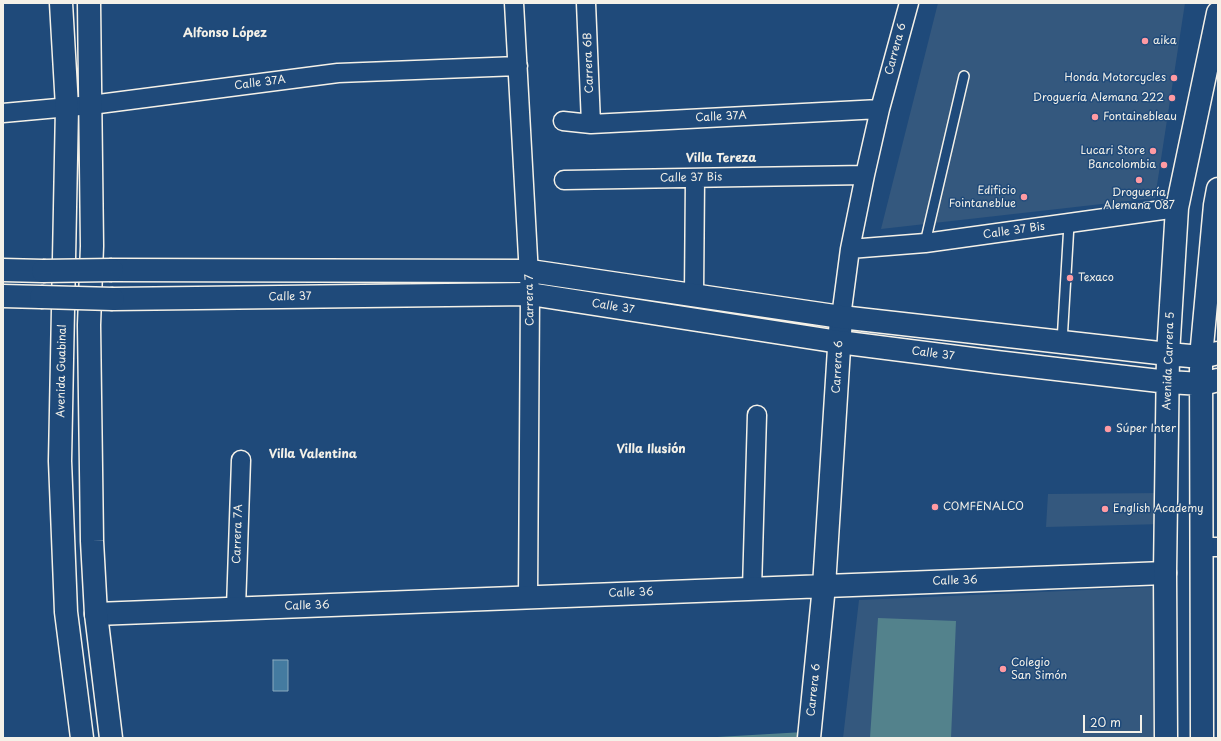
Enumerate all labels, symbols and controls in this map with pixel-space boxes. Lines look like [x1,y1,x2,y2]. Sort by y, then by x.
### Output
street label: Carrera 6 [883,22,909,76]
district label: Alfonso López [183,27,267,41]
street label: Carrera 6B [581,32,597,94]
place label: aika [1153,34,1177,48]
marker: aika [1140,36,1150,46]
place label: Honda Motorcycles [1065,71,1166,85]
street label: Calle 37A [234,73,286,93]
marker: Honda Motorcycles [1169,73,1179,83]
place label: Droguería Alemana 222 [1033,91,1164,105]
marker: Droguería Alemana 222 [1167,93,1177,103]
street label: Calle 37A [695,109,747,125]
place label: Fontainebleau [1103,110,1177,124]
marker: Fontainebleau [1090,112,1100,122]
place label: Lucari Store [1081,144,1145,158]
marker: Lucari Store [1148,146,1158,156]
district label: Villa Tereza [686,152,756,166]
place label: Bancolombia [1088,158,1156,172]
marker: Bancolombia [1159,160,1169,170]
street label: Calle 37 Bis [660,171,722,185]
marker: Droguería Alemana 087 [1134,175,1144,185]
place label: Edificio Fointaneblue [949,184,1016,210]
place label: Droguería Alemana 087 [1103,186,1175,212]
marker: Edificio Fointaneblue [1019,192,1029,202]
street label: Calle 37 Bis [982,220,1046,242]
place label: Texaco [1078,271,1114,285]
marker: Texaco [1065,273,1075,283]
street label: Carrera 7 [523,274,537,326]
street label: Calle 37 [268,290,312,304]
street label: Calle 37 [591,297,635,317]
street label: Avenida Carrera 5 [1161,312,1177,410]
street label: Avenida Guabinal [55,324,69,418]
street label: Carrera 6 [830,340,846,394]
street label: Calle 37 [911,345,955,363]
place label: Súper Inter [1116,422,1176,436]
marker: Súper Inter [1103,424,1113,434]
district label: Villa Ilusión [616,443,686,457]
district label: Villa Valentina [269,448,357,462]
place label: COMFENALCO [943,500,1024,514]
marker: COMFENALCO [930,502,940,512]
place label: English Academy [1113,502,1203,516]
street label: Carrera 7A [230,504,246,564]
marker: English Academy [1100,504,1110,514]
street label: Calle 36 [932,574,978,588]
street label: Calle 36 [608,586,654,600]
street label: Calle 36 [284,599,330,613]
place label: Colegio San Simón [1011,656,1067,682]
street label: Carrera 6 [805,663,823,717]
marker: Colegio San Simón [998,664,1008,674]
scale bar [1085,707,1144,733]
text: 20 m [1090,713,1121,731]

